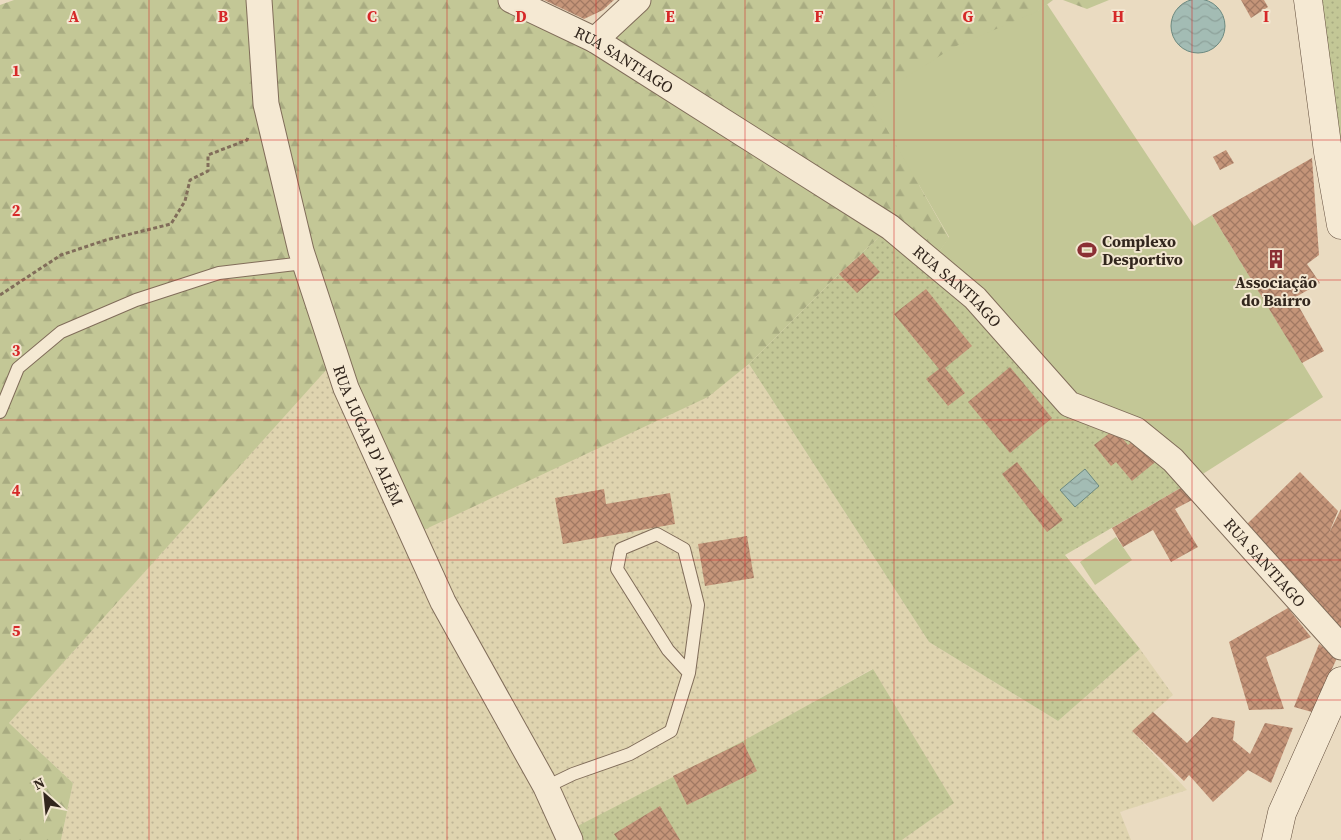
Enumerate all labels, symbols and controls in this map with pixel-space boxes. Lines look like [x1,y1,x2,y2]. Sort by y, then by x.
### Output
text: A [69,5,80,27]
text: B [218,5,229,27]
text: C [367,5,377,27]
text: D [515,5,527,27]
text: E [665,5,675,27]
text: F [814,5,824,27]
text: G [963,5,974,27]
text: H [1112,5,1124,27]
text: I [1263,5,1269,27]
street label: RUA SANTIAGO [571,21,678,98]
text: 1 [12,59,20,81]
text: 2 [12,199,21,221]
place label: Complexo Desportivo [1102,230,1183,270]
sports icon: Complexo Desportivo [1076,239,1098,261]
street label: RUA SANTIAGO [909,240,1007,332]
building icon: Associação do Bairro [1265,248,1287,270]
place label: Associação do Bairro [1235,271,1317,311]
text: 3 [12,339,21,361]
street label: RUA LUGAR D' ALÉM [328,362,409,509]
text: 4 [12,479,21,501]
street label: RUA SANTIAGO [1219,513,1311,612]
text: 5 [12,619,21,641]
north arrow [20,770,70,820]
text: N [30,772,48,795]

